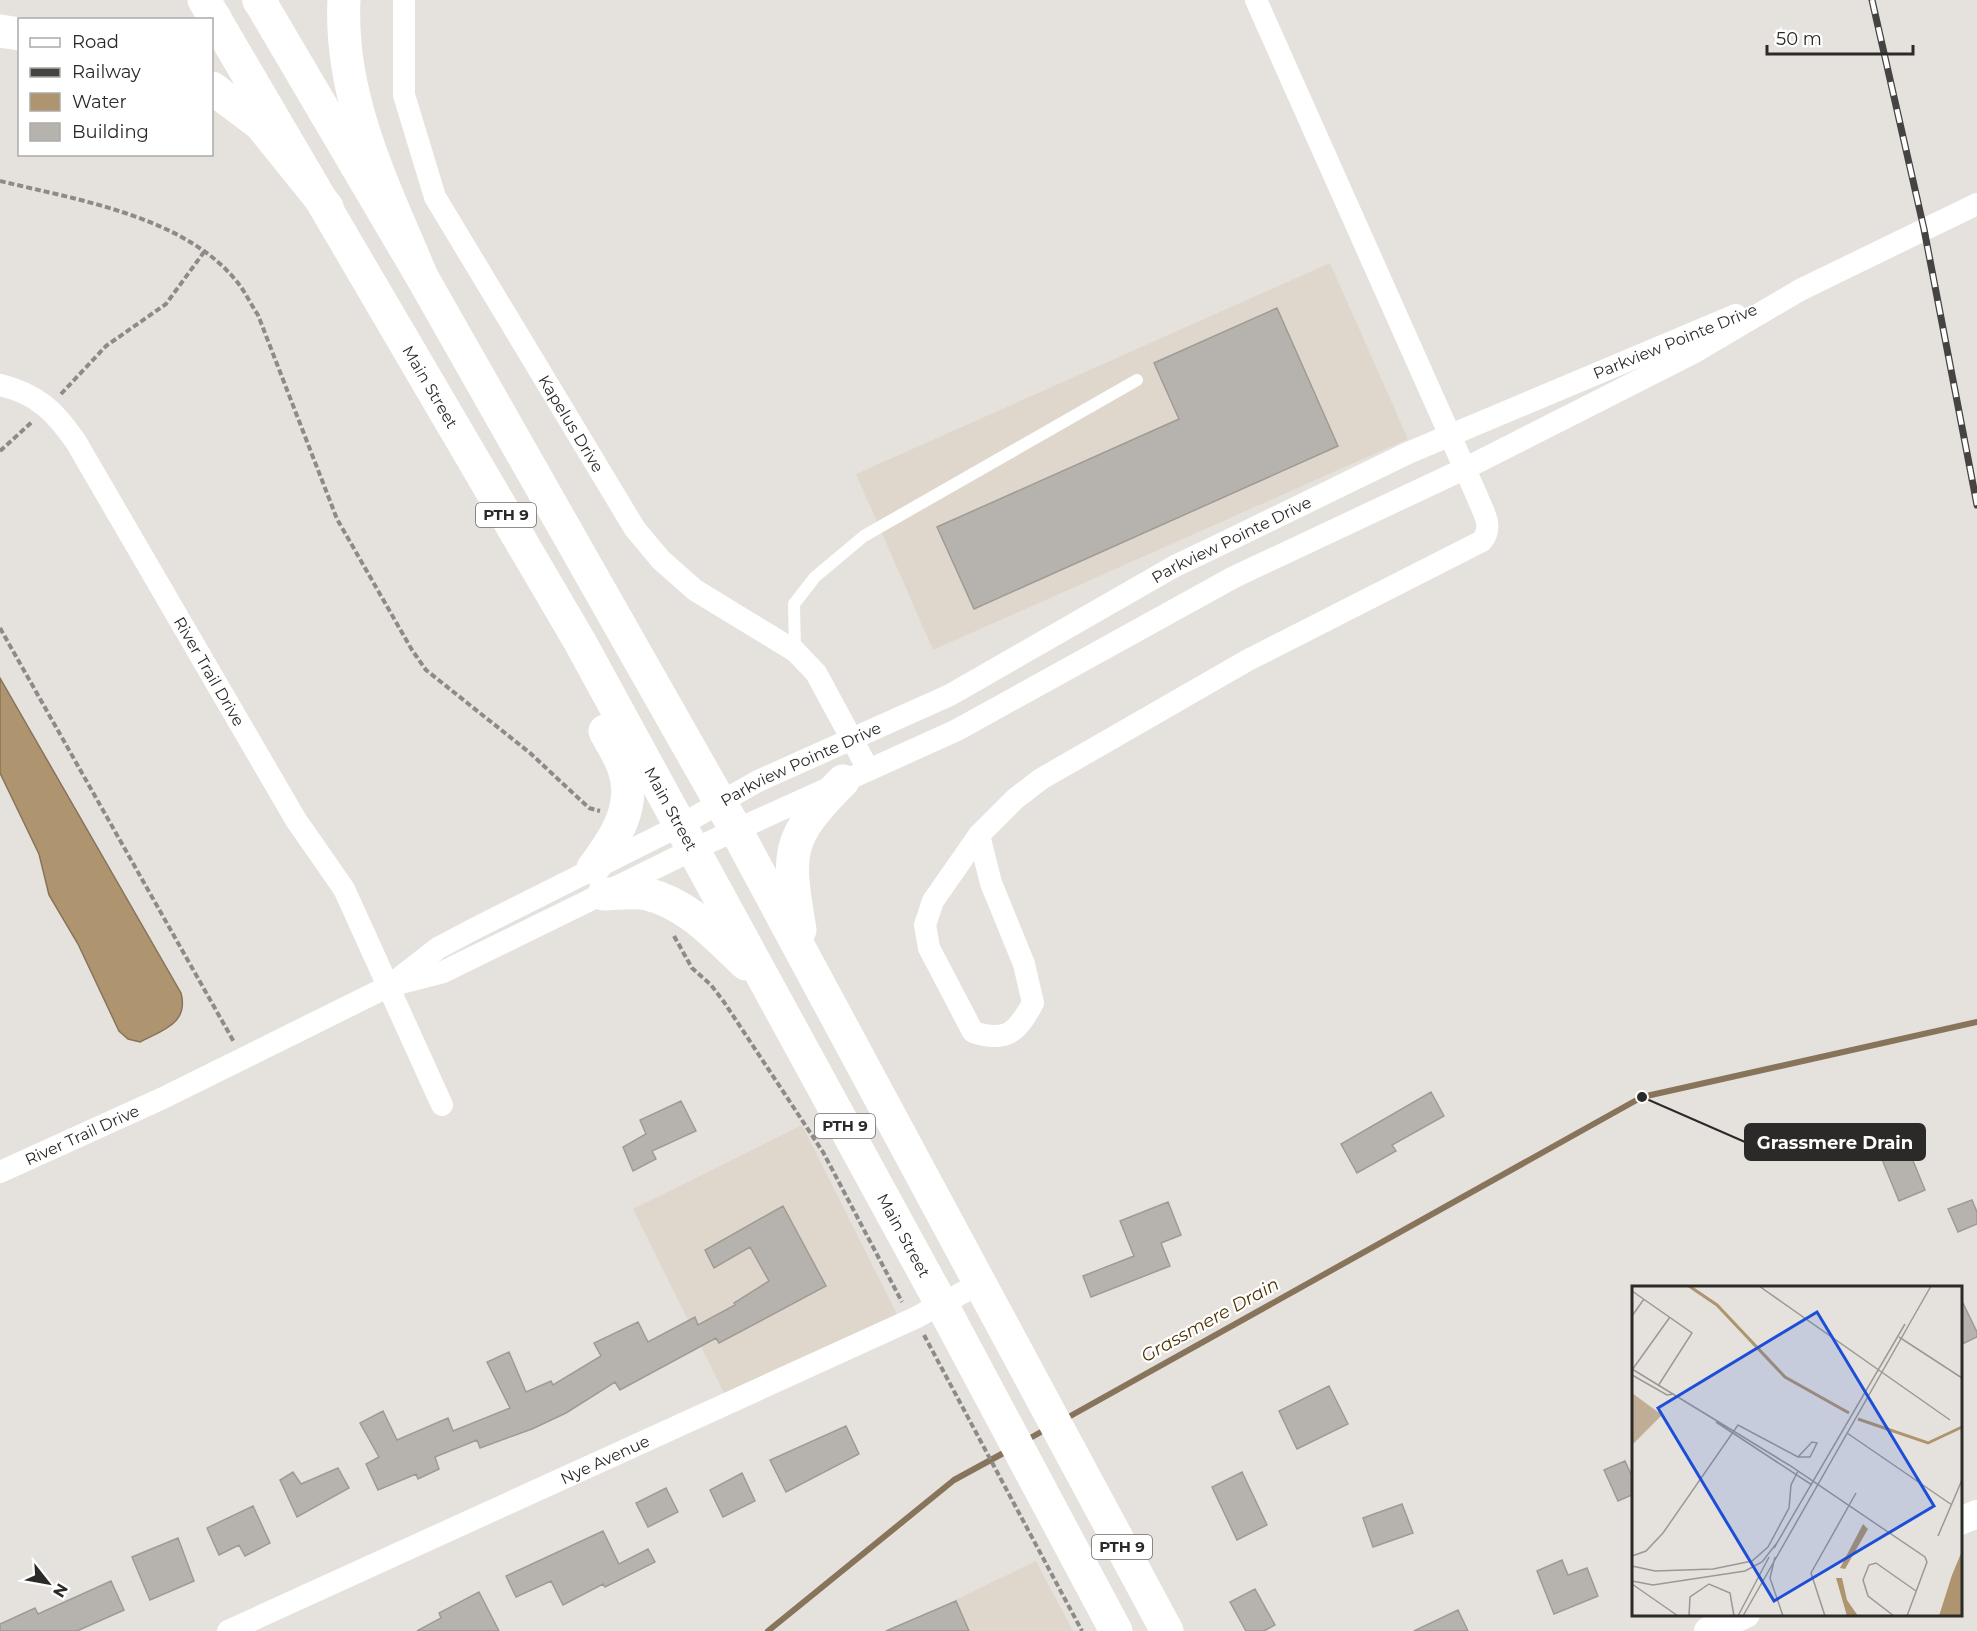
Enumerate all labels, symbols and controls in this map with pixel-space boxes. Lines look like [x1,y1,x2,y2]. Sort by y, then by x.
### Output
legend [18,18,213,156]
scale bar [1767,18,1912,56]
text: 50 m [1776,28,1822,50]
text: Road [72,31,119,53]
text: Railway [72,61,141,83]
text: Water [72,91,127,113]
text: Building [72,121,149,143]
street label: Parkview Pointe Drive [1590,300,1760,383]
street label: Main Street [398,342,462,432]
street label: Kapelus Drive [534,372,608,476]
street label: Parkview Pointe Drive [1148,493,1314,587]
road number: PTH 9 [476,503,536,527]
street label: River Trail Drive [170,613,248,730]
street label: Parkview Pointe Drive [717,718,884,810]
street label: Main Street [640,764,701,855]
street label: River Trail Drive [22,1101,142,1169]
road number: PTH 9 [815,1114,875,1138]
callout: Grassmere Drain [1745,1124,1925,1160]
text: Grassmere Drain [1757,1132,1913,1154]
street label: Main Street [873,1190,934,1281]
water label: Grassmere Drain [1137,1273,1283,1367]
inset map [1632,1286,1962,1616]
street label: Nye Avenue [557,1431,652,1488]
road number: PTH 9 [1092,1535,1152,1559]
north arrow [18,1553,78,1613]
text: N [49,1580,72,1601]

